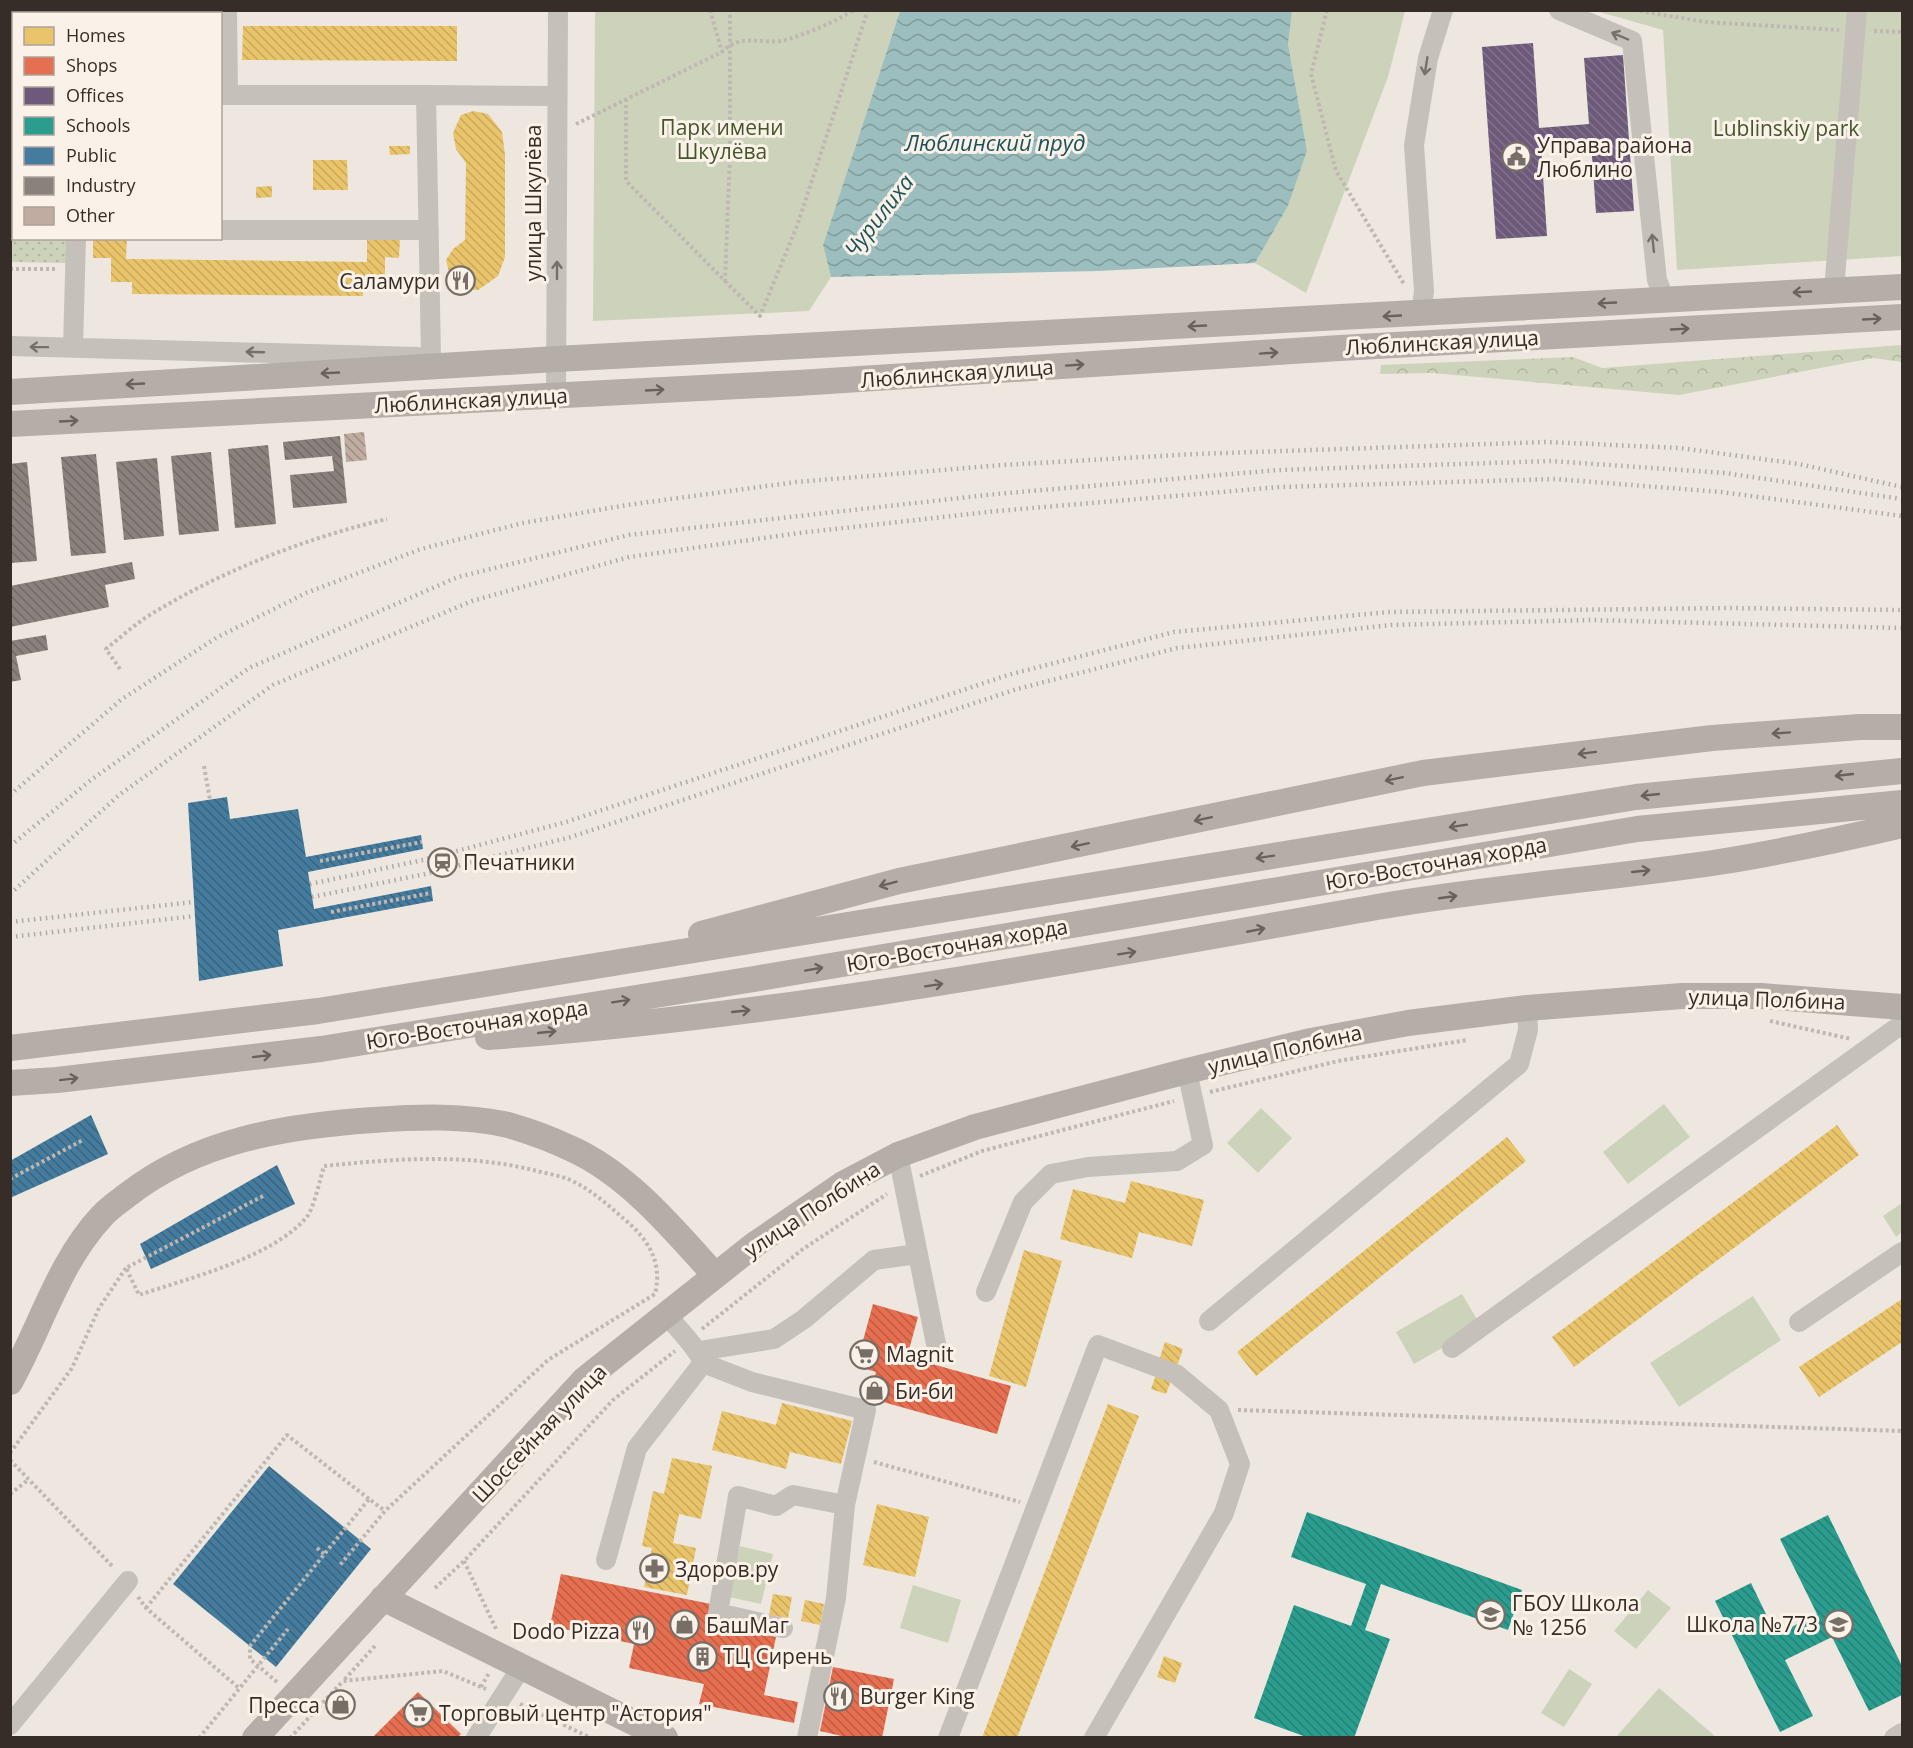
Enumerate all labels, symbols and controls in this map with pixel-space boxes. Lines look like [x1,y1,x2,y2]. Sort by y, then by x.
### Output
legend [12,12,222,240]
text: Homes [66,23,125,47]
one-way arrow [1611,30,1630,41]
text: Shops [66,53,117,77]
one-way arrow [1421,56,1432,76]
text: Offices [66,83,124,107]
text: Schools [66,113,130,137]
park label: Парк имени Шкулёва [660,113,784,165]
park label: Lublinskiy park [1713,114,1859,142]
street label: улица Шкулёва [519,125,547,281]
water label: Люблинский пруд [904,127,1085,157]
place label: Управа района Люблино [1537,131,1692,183]
public building icon: Управа района Люблино [1500,141,1532,173]
text: Public [66,143,117,167]
water label: Чурилиха [836,168,920,262]
text: Industry [66,173,136,197]
text: Other [66,203,116,227]
one-way arrow [1647,233,1658,253]
one-way arrow [551,261,563,281]
restaurant icon: Саламури [445,265,477,297]
place label: Саламури [339,267,440,295]
one-way arrow [1793,286,1813,297]
one-way arrow [1598,298,1618,309]
one-way arrow [1382,310,1402,321]
one-way arrow [1861,314,1881,325]
one-way arrow [1188,321,1208,332]
street label: Люблинская улица [1345,323,1539,361]
one-way arrow [1670,324,1690,335]
one-way arrow [29,341,49,352]
one-way arrow [245,346,265,358]
one-way arrow [1259,347,1279,358]
street label: Люблинская улица [859,352,1055,394]
one-way arrow [1064,360,1084,371]
one-way arrow [321,368,341,379]
one-way arrow [126,379,146,390]
street label: Люблинская улица [374,381,568,419]
one-way arrow [644,385,664,396]
one-way arrow [58,416,78,427]
one-way arrow [1772,728,1792,739]
one-way arrow [1578,748,1598,759]
one-way arrow [1835,770,1855,781]
one-way arrow [1385,774,1404,785]
one-way arrow [1641,790,1661,801]
one-way arrow [1194,814,1213,826]
one-way arrow [1448,821,1468,832]
street label: Юго-Восточная хорда [1323,830,1549,896]
one-way arrow [1070,840,1090,851]
station icon: Печатники [426,846,458,878]
place label: Печатники [463,848,575,876]
one-way arrow [1256,852,1276,863]
one-way arrow [1630,865,1650,876]
one-way arrow [879,879,898,891]
one-way arrow [1437,891,1457,902]
street label: Юго-Восточная хорда [844,912,1070,978]
one-way arrow [1245,924,1265,935]
one-way arrow [1116,947,1136,958]
one-way arrow [803,963,823,974]
one-way arrow [924,979,944,990]
street label: улица Полбина [1688,982,1846,1016]
street label: Юго-Восточная хорда [364,993,590,1055]
one-way arrow [611,995,631,1006]
one-way arrow [731,1005,750,1016]
street label: улица Полбина [1205,1018,1365,1080]
one-way arrow [537,1026,557,1037]
one-way arrow [252,1050,272,1061]
one-way arrow [58,1073,78,1084]
street label: улица Полбина [739,1155,885,1263]
supermarket icon: Magnit [849,1338,881,1370]
place label: Magnit [886,1340,954,1368]
street label: Шоссейная улица [466,1358,612,1508]
shop icon: Би-би [858,1375,890,1407]
place label: Би-би [895,1377,954,1405]
pharmacy icon: Здоров.ру [638,1553,670,1585]
place label: Здоров.ру [675,1555,779,1583]
place label: ГБОУ Школа № 1256 [1512,1589,1639,1641]
school or university icon: ГБОУ Школа № 1256 [1475,1599,1507,1631]
school or university icon: Школа №773 [1823,1608,1855,1640]
shop icon: БашМаг [669,1609,701,1641]
place label: Школа №773 [1686,1610,1818,1638]
place label: БашМаг [706,1611,789,1639]
restaurant icon: Dodo Pizza [625,1615,657,1647]
place label: Dodo Pizza [512,1617,620,1645]
building icon: ТЦ Сирень [686,1640,718,1672]
place label: ТЦ Сирень [723,1642,832,1670]
restaurant icon: Burger King [823,1680,855,1712]
place label: Burger King [860,1682,975,1710]
shop icon: Пресса [325,1689,357,1721]
place label: Пресса [248,1691,320,1719]
supermarket icon: Торговый центр "Астория" [402,1697,434,1729]
place label: Торговый центр "Астория" [439,1699,712,1727]

